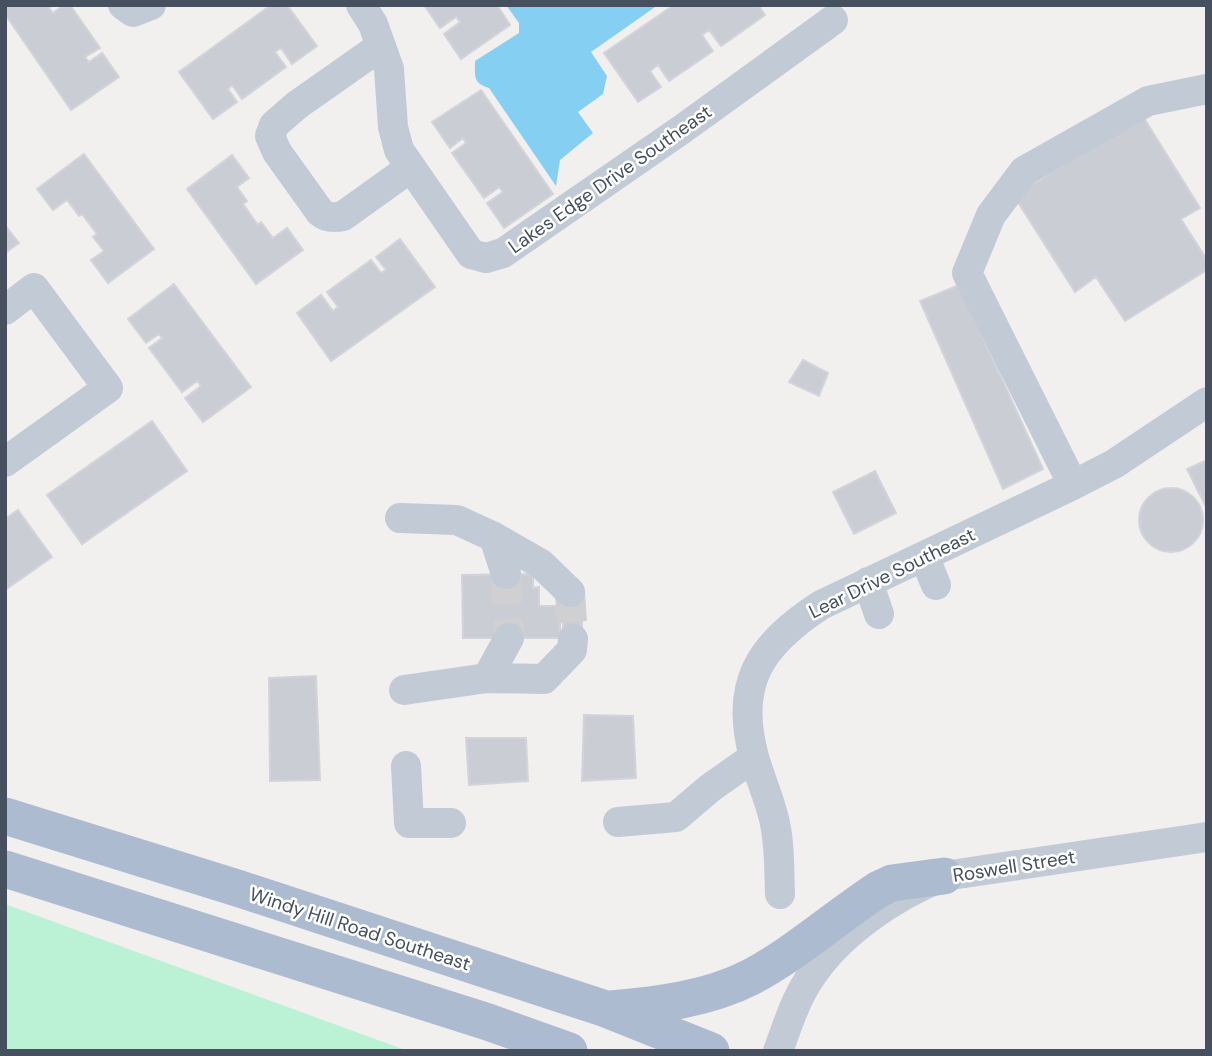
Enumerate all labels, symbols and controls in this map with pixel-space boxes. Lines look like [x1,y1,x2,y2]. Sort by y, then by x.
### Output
street label: Lakes Edge Drive Southeast [503,99,717,259]
street label: Lear Drive Southeast [805,522,979,624]
street label: Roswell Street [951,844,1077,888]
street label: Windy Hill Road Southeast [246,881,474,977]

